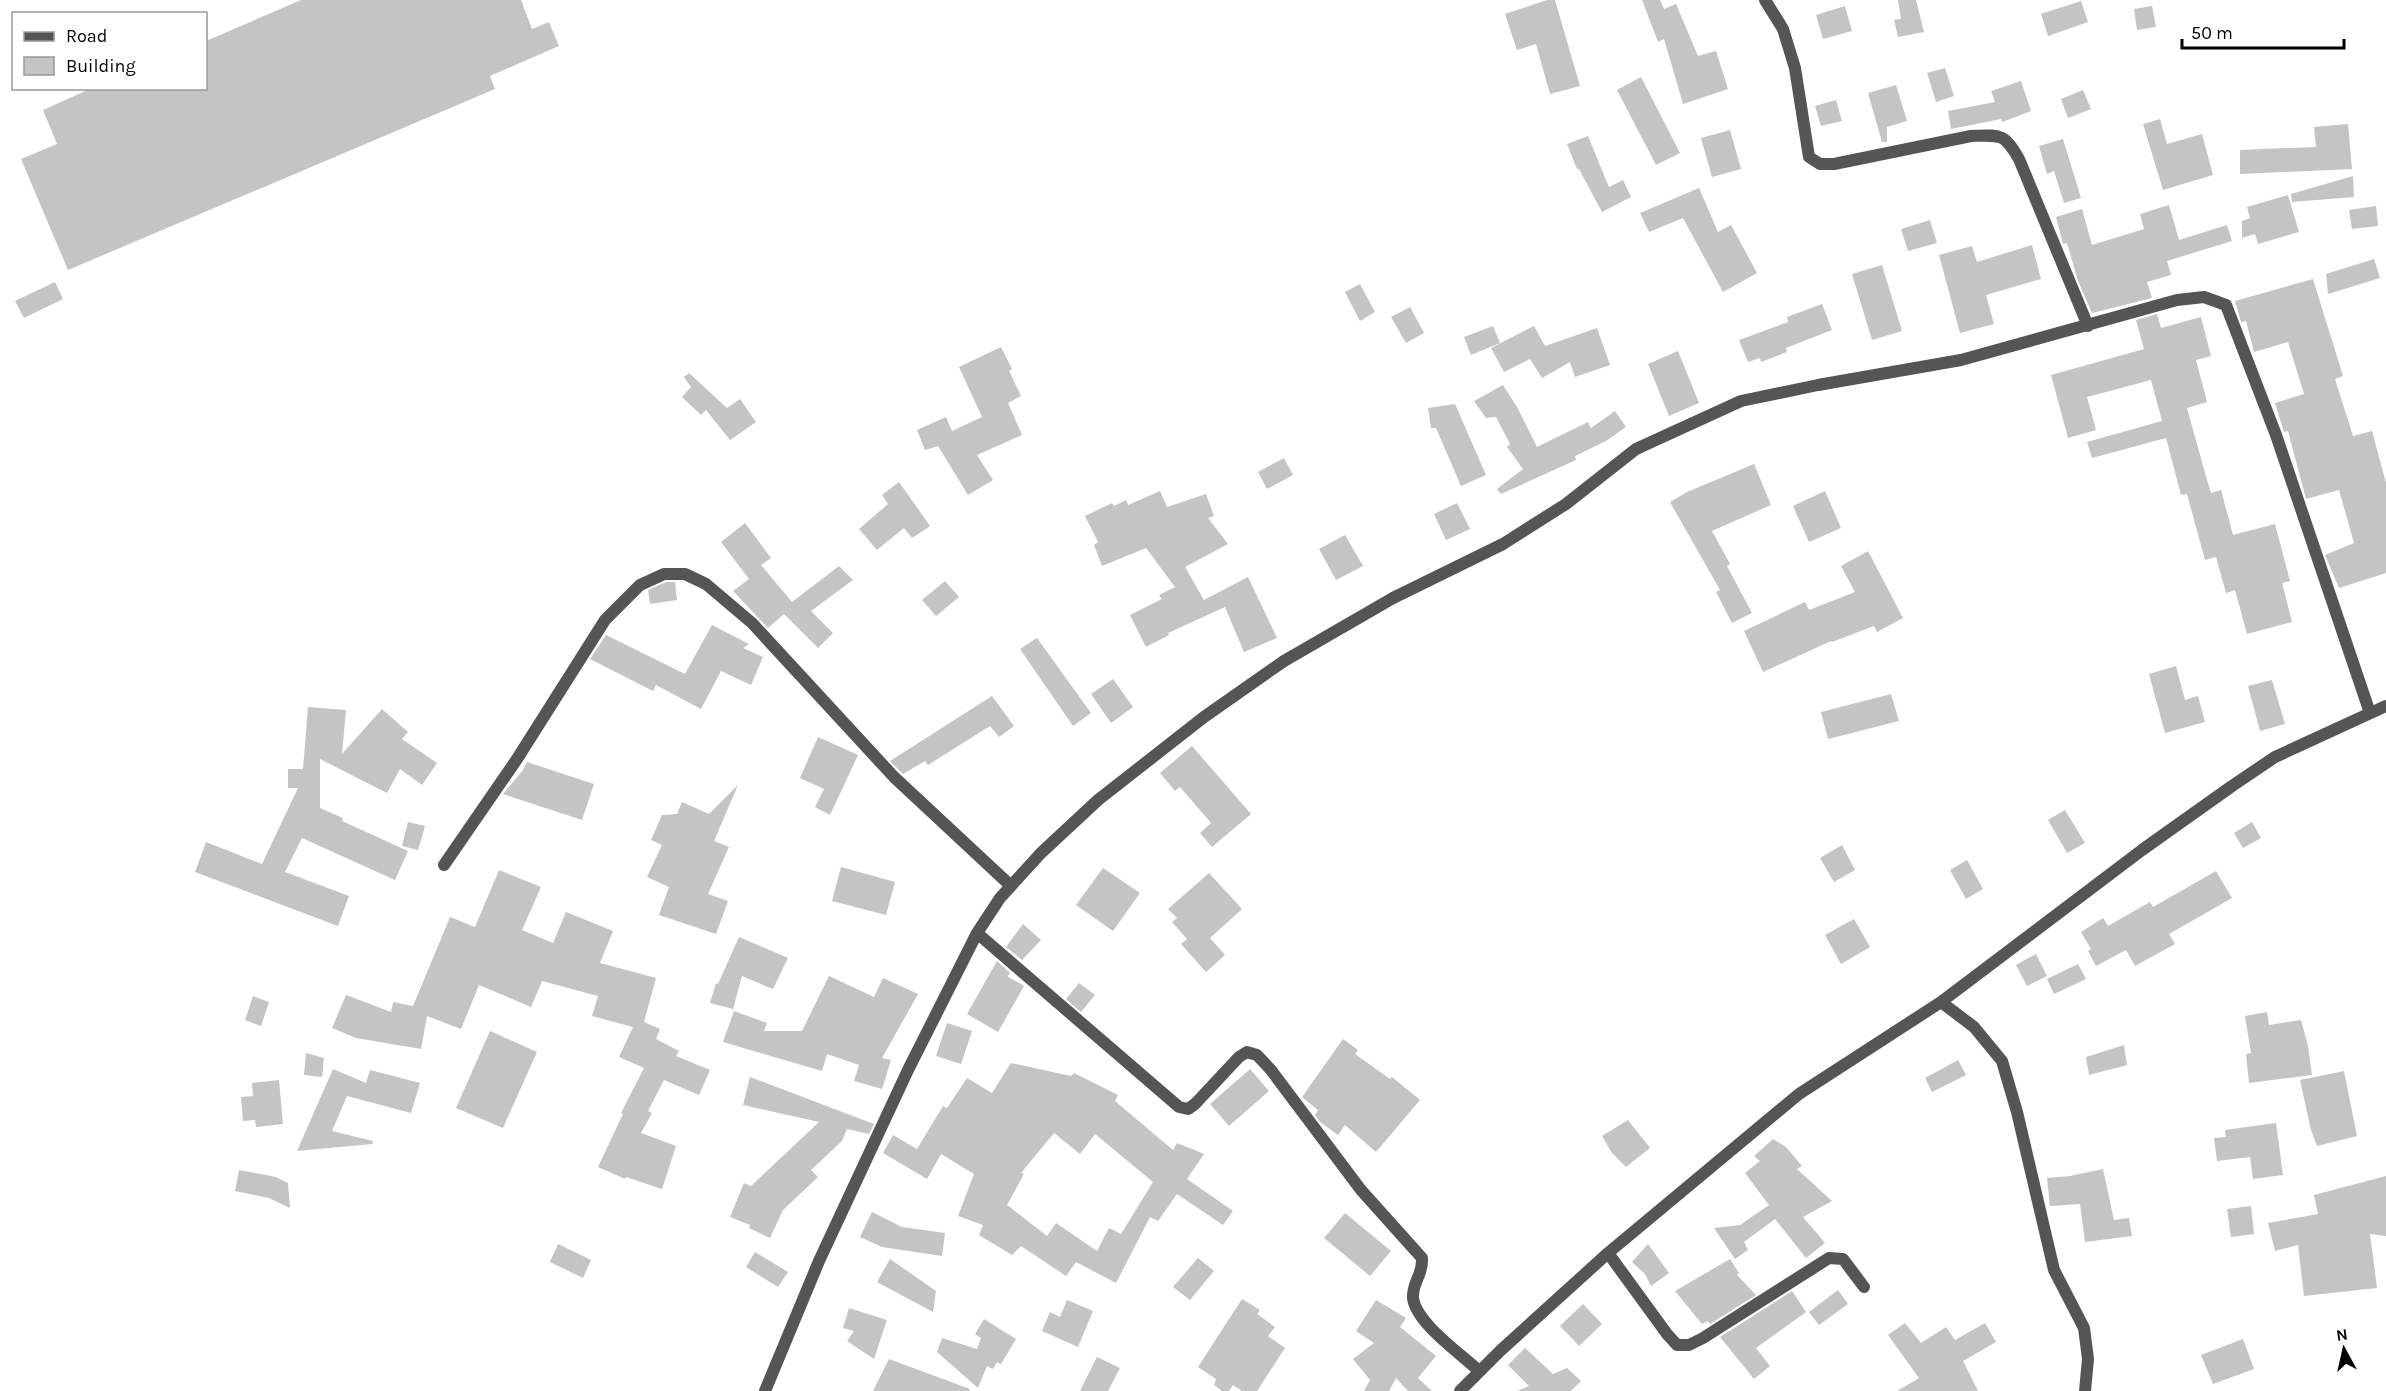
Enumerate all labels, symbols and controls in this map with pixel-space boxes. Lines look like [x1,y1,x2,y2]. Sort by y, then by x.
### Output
legend [12,12,207,90]
scale bar [2182,12,2344,50]
text: 50 m [2191,22,2233,44]
text: Road [66,25,107,47]
text: Building [66,55,136,77]
north arrow [2314,1319,2374,1379]
text: N [2335,1324,2349,1345]

